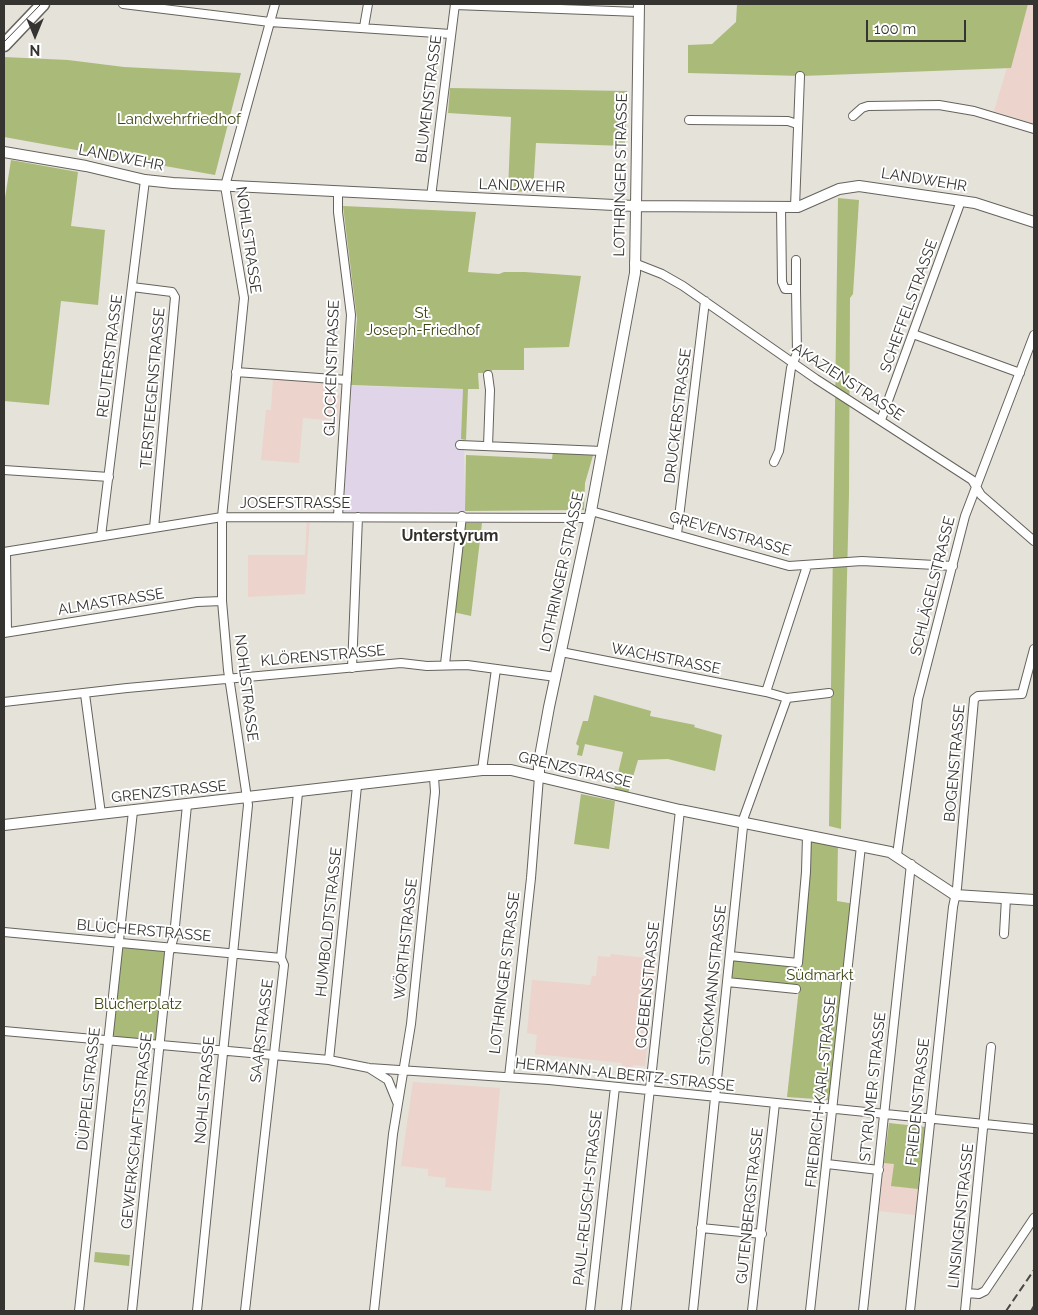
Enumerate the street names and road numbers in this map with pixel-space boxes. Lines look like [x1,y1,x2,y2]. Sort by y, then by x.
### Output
street label: BLUMENSTRASSE [412,34,446,164]
street label: LOTHRINGER STRASSE [611,93,631,257]
street label: LANDWEHR [77,141,165,175]
street label: LANDWEHR [880,164,968,196]
street label: LANDWEHR [478,175,566,197]
street label: NOHLSTRASSE [232,185,264,295]
street label: SCHEFFELSTRASSE [877,237,941,375]
street label: REUTERSTRASSE [94,294,126,418]
street label: GLOCKENSTRASSE [321,300,343,436]
street label: TERSTEEGENSTRASSE [137,307,169,469]
street label: AKAZIENSTRASSE [789,339,907,425]
street label: DRUCKERSTRASSE [661,347,695,485]
street label: LOTHRINGER STRASSE [536,490,588,654]
street label: JOSEFSTRASSE [240,494,350,512]
street label: GREVENSTRASSE [667,508,793,560]
street label: SCHLÄGELSTRASSE [907,515,959,657]
street label: ALMASTRASSE [57,585,165,619]
street label: NOHLSTRASSE [230,633,262,743]
street label: WACHSTRASSE [610,640,722,678]
street label: KLÖRENSTRASSE [260,642,386,670]
street label: BOGENSTRASSE [941,703,969,823]
street label: GRENZSTRASSE [516,748,634,792]
street label: GRENZSTRASSE [110,777,228,807]
street label: HUMBOLDTSTRASSE [312,846,346,998]
street label: WÖRTHSTRASSE [391,878,421,1000]
street label: LOTHRINGER STRASSE [486,891,524,1055]
street label: STÖCKMANNSTRASSE [696,904,730,1066]
street label: BLÜCHERSTRASSE [76,916,212,946]
street label: GOEBENSTRASSE [632,921,664,1049]
street label: SAARSTRASSE [247,978,277,1084]
street label: FRIEDRICH-KARL-STRASSE [802,995,840,1189]
street label: STYRUMER STRASSE [856,1011,890,1163]
street label: DÜPPELSTRASSE [74,1026,104,1152]
street label: GEWERKSCHAFTSSTRASSE [118,1032,156,1230]
street label: NOHLSTRASSE [191,1035,219,1145]
street label: FRIEDENSTRASSE [902,1037,934,1167]
street label: HERMANN-ALBERTZ-STRASSE [514,1055,736,1095]
street label: PAUL-REUSCH-STRASSE [570,1110,606,1286]
street label: GUTENBERGSTRASSE [733,1127,767,1285]
street label: LINSINGENSTRASSE [944,1143,978,1289]

